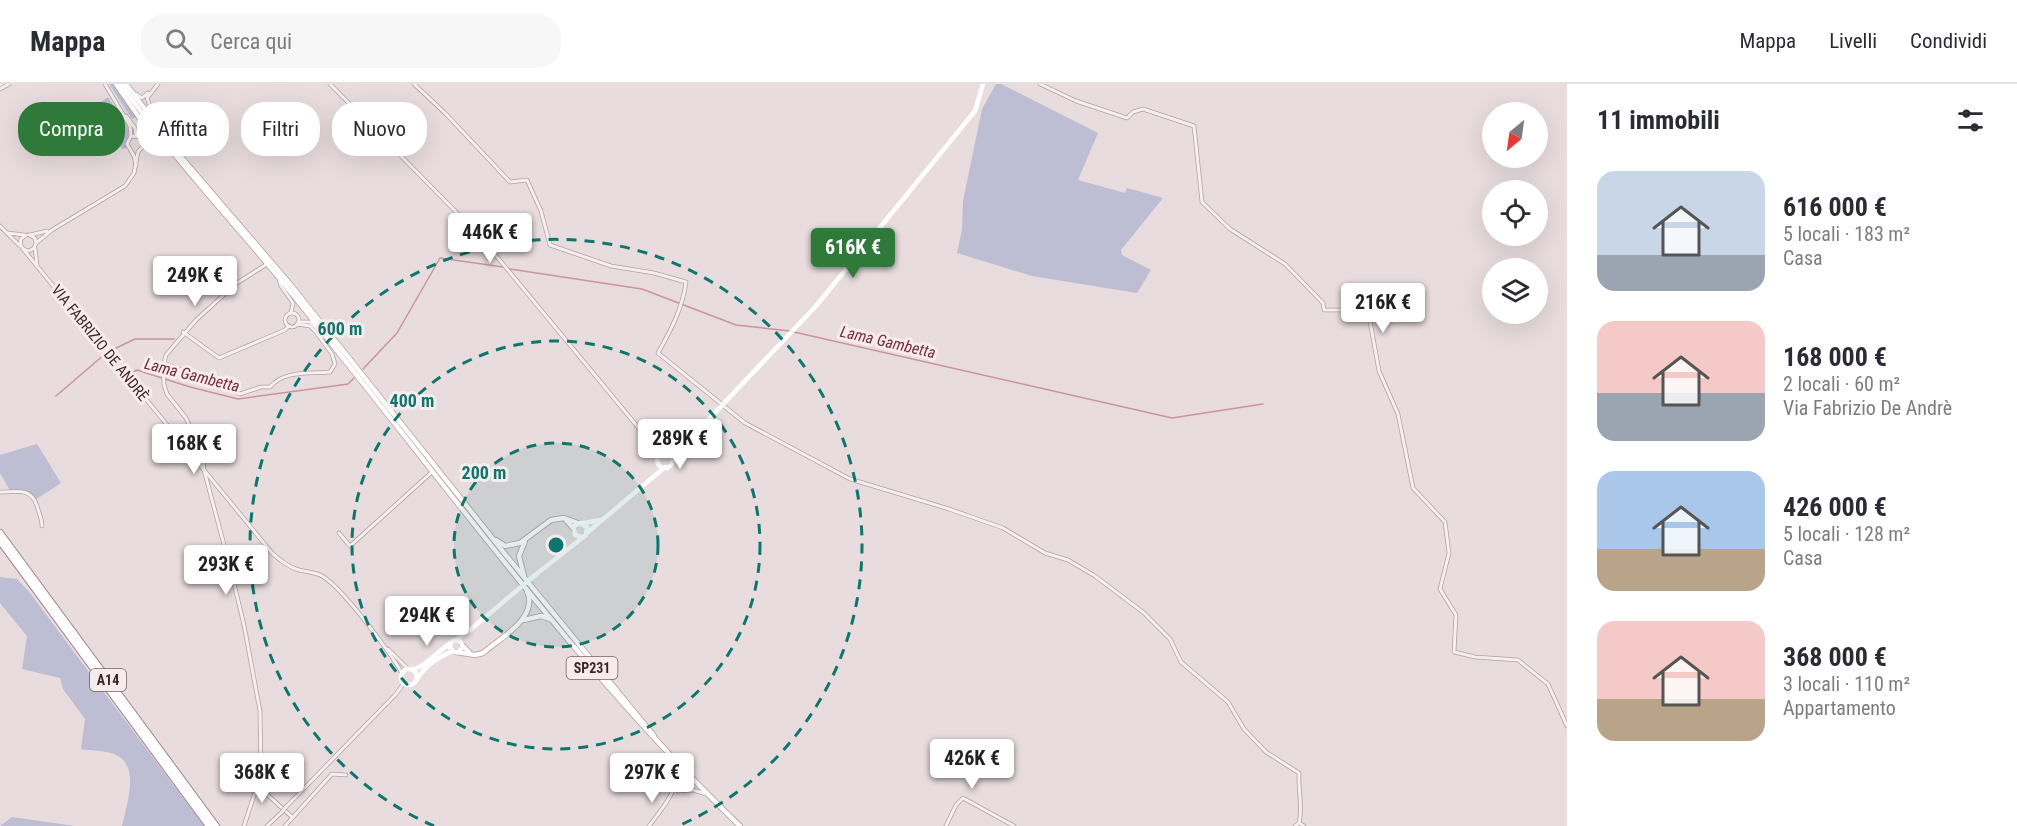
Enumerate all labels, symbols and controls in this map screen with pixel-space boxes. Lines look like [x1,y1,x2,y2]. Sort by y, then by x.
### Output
search box [141,14,561,68]
text: Mappa [30,25,105,58]
icon: search [162,25,195,58]
text: Cerca qui [210,29,292,54]
text: Mappa [1739,29,1796,53]
text: Livelli [1829,29,1877,53]
text: Condividi [1910,29,1987,53]
chip: Compra [18,102,125,156]
chip: Affitta [137,102,229,156]
chip: Filtri [241,102,320,156]
chip: Nuovo [332,102,427,156]
north arrow [1482,102,1548,168]
map controls [1482,102,1548,324]
icon: filters [1954,104,1987,137]
text: 11 immobili [1597,105,1720,135]
button: locate [1482,180,1548,246]
text: 616 000 € [1783,192,1887,222]
icon: home [1645,195,1717,267]
pin: 446K € [441,213,539,264]
text: 446K € [462,220,518,244]
text: 5 locali · 183 m² [1783,222,1910,246]
pin: 616K € [804,228,902,279]
text: 616K € [825,235,881,259]
text: Casa [1783,246,1823,270]
pin: 249K € [146,256,244,307]
button: layers [1482,258,1548,324]
text: 249K € [167,263,223,287]
street label: VIA FABRIZIO DE ANDRÈ [48,281,152,405]
pin: 216K € [1334,283,1432,334]
text: 216K € [1355,290,1411,314]
text: 600 m [318,318,362,339]
water label: Lama Gambetta [838,322,938,362]
text: 168 000 € [1783,342,1887,372]
icon: home [1645,345,1717,417]
water label: Lama Gambetta [142,354,242,396]
text: 2 locali · 60 m² [1783,372,1900,396]
text: 400 m [390,390,434,411]
text: Via Fabrizio De Andrè [1783,396,1952,420]
pin: 289K € [631,419,729,470]
pin: 168K € [145,424,243,475]
text: 289K € [652,426,708,450]
text: 168K € [166,431,222,455]
text: 200 m [462,462,506,483]
text: 426 000 € [1783,492,1887,522]
icon: home [1645,495,1717,567]
text: 5 locali · 128 m² [1783,522,1910,546]
centre of rings [546,535,566,555]
pin: 293K € [177,545,275,596]
text: Casa [1783,546,1823,570]
text: 293K € [198,552,254,576]
pin: 294K € [378,596,476,647]
text: 294K € [399,603,455,627]
text: 368 000 € [1783,642,1887,672]
icon: home [1645,645,1717,717]
road number: SP231 [566,657,618,679]
road number: A14 [90,669,126,691]
text: 3 locali · 110 m² [1783,672,1910,696]
text: Appartamento [1783,696,1896,720]
pin: 426K € [923,739,1021,790]
text: 426K € [944,746,1000,770]
pin: 368K € [213,753,311,804]
pin: 297K € [603,753,701,804]
text: 368K € [234,760,290,784]
text: 297K € [624,760,680,784]

